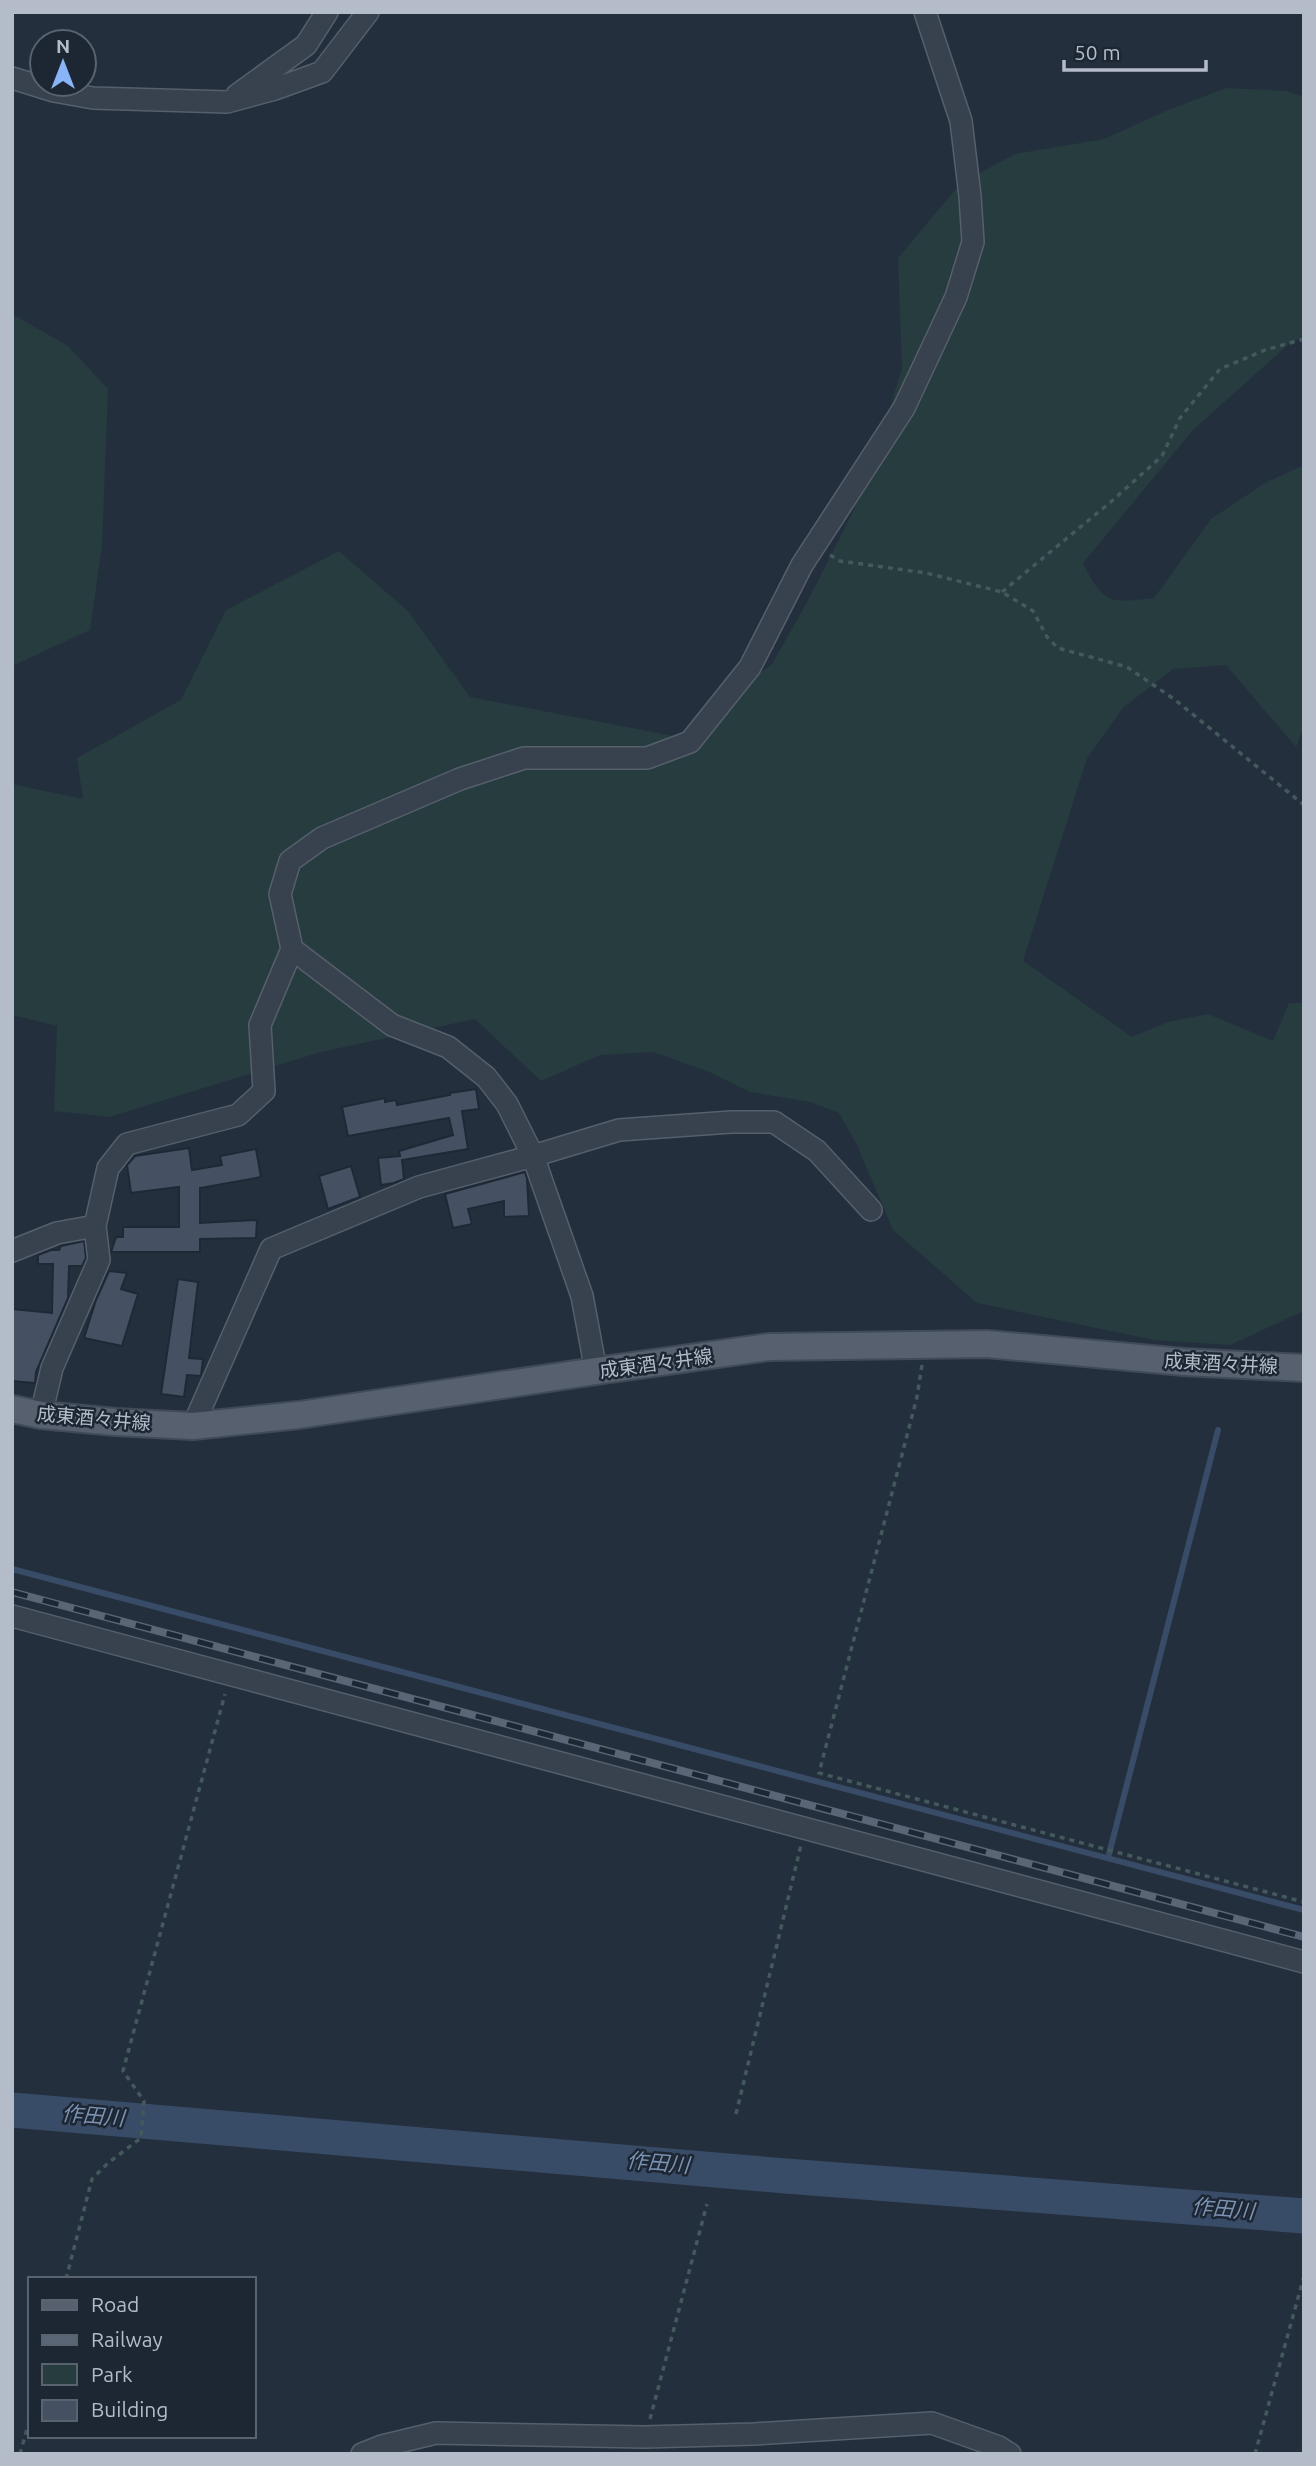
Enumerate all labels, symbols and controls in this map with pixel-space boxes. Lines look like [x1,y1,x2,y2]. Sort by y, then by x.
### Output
north arrow [28,28,98,98]
scale bar [1064,28,1206,72]
text: N [56,35,70,57]
text: 50 m [1074,40,1121,64]
street label: 成東酒々井線 [598,1344,714,1382]
street label: 成東酒々井線 [1163,1349,1279,1377]
street label: 成東酒々井線 [36,1402,152,1434]
water label: 作田川 [61,2100,128,2130]
water label: 作田川 [626,2147,693,2177]
water label: 作田川 [1191,2193,1258,2223]
legend [28,2277,256,2438]
text: Road [91,2292,139,2316]
text: Railway [91,2327,163,2351]
text: Park [91,2362,133,2386]
text: Building [91,2397,168,2421]

